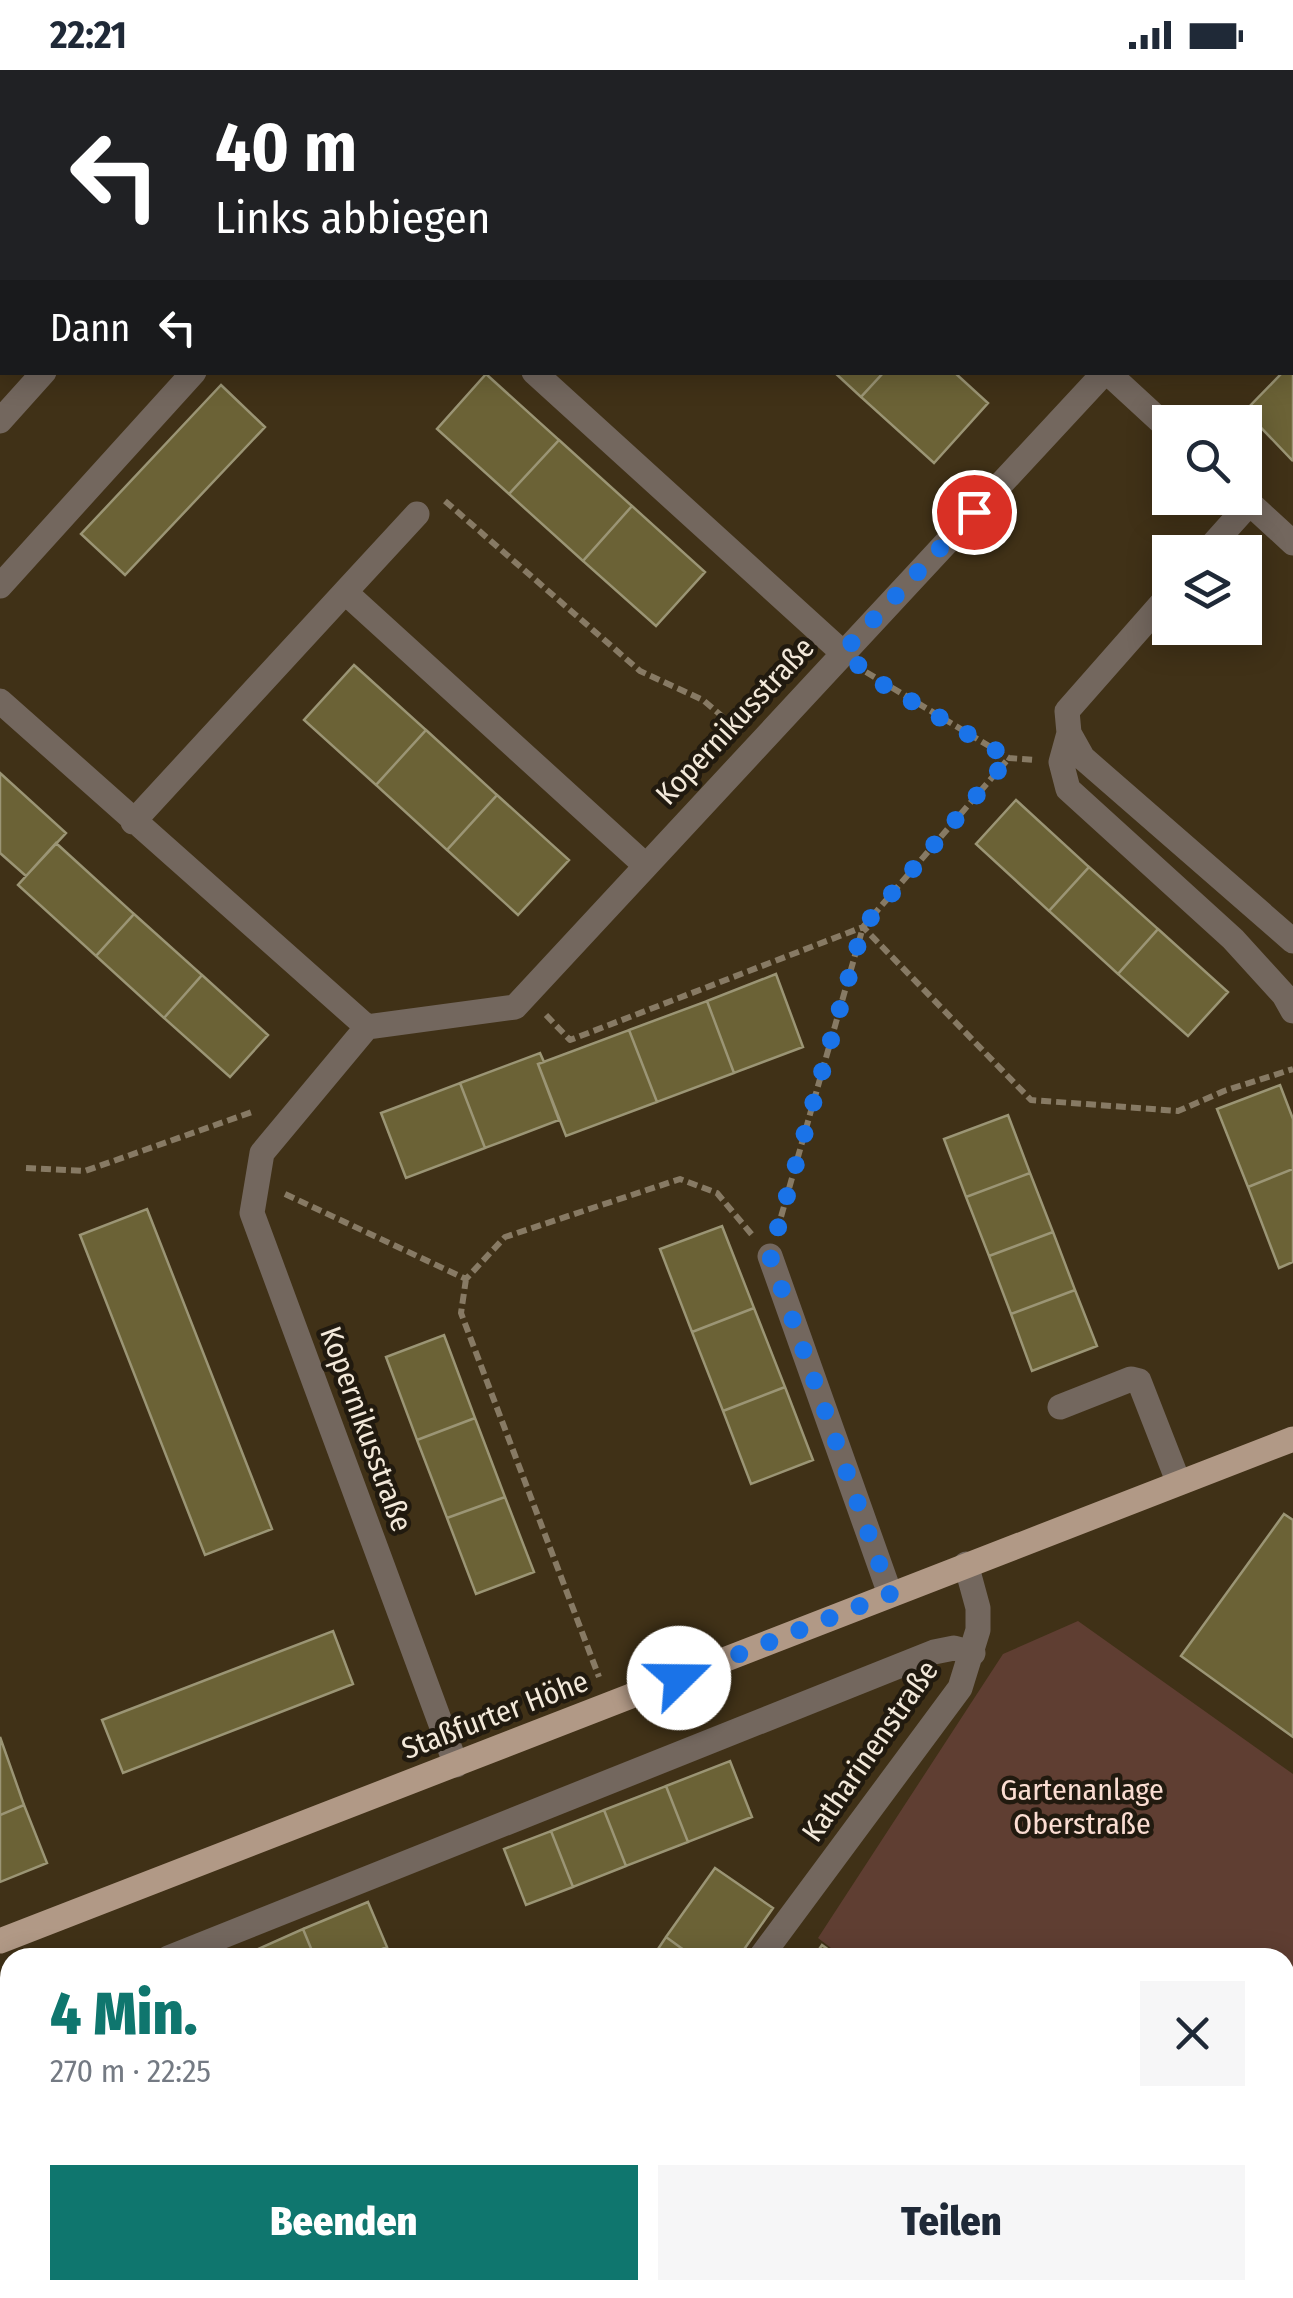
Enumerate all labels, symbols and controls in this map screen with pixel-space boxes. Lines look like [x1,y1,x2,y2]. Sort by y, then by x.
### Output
text: 22:21 [50,12,127,58]
text: 40 m [215,106,357,190]
icon: left [50,110,180,240]
text: Links abbiegen [215,191,490,245]
icon: left [150,300,205,355]
text: Dann [50,305,130,351]
map controls [1152,405,1262,645]
button: search [1152,405,1262,515]
pin [932,470,1017,555]
icon: arrive [947,485,1002,540]
button: layers [1152,535,1262,645]
street label: Kopernikusstraße [648,630,822,812]
street label: Kopernikusstraße [312,1322,420,1536]
position arrow [627,1626,731,1730]
street label: Katharinenstraße [794,1653,946,1849]
street label: Staßfurter Höhe [397,1663,593,1767]
park label: Gartenanlage Oberstraße [1000,1772,1164,1842]
text: 4 Min. [50,1978,198,2050]
button: close [1140,1981,1245,2086]
text: 270 m · 22:25 [50,2052,211,2090]
button: Beenden [50,2165,638,2280]
button: Teilen [658,2165,1245,2280]

